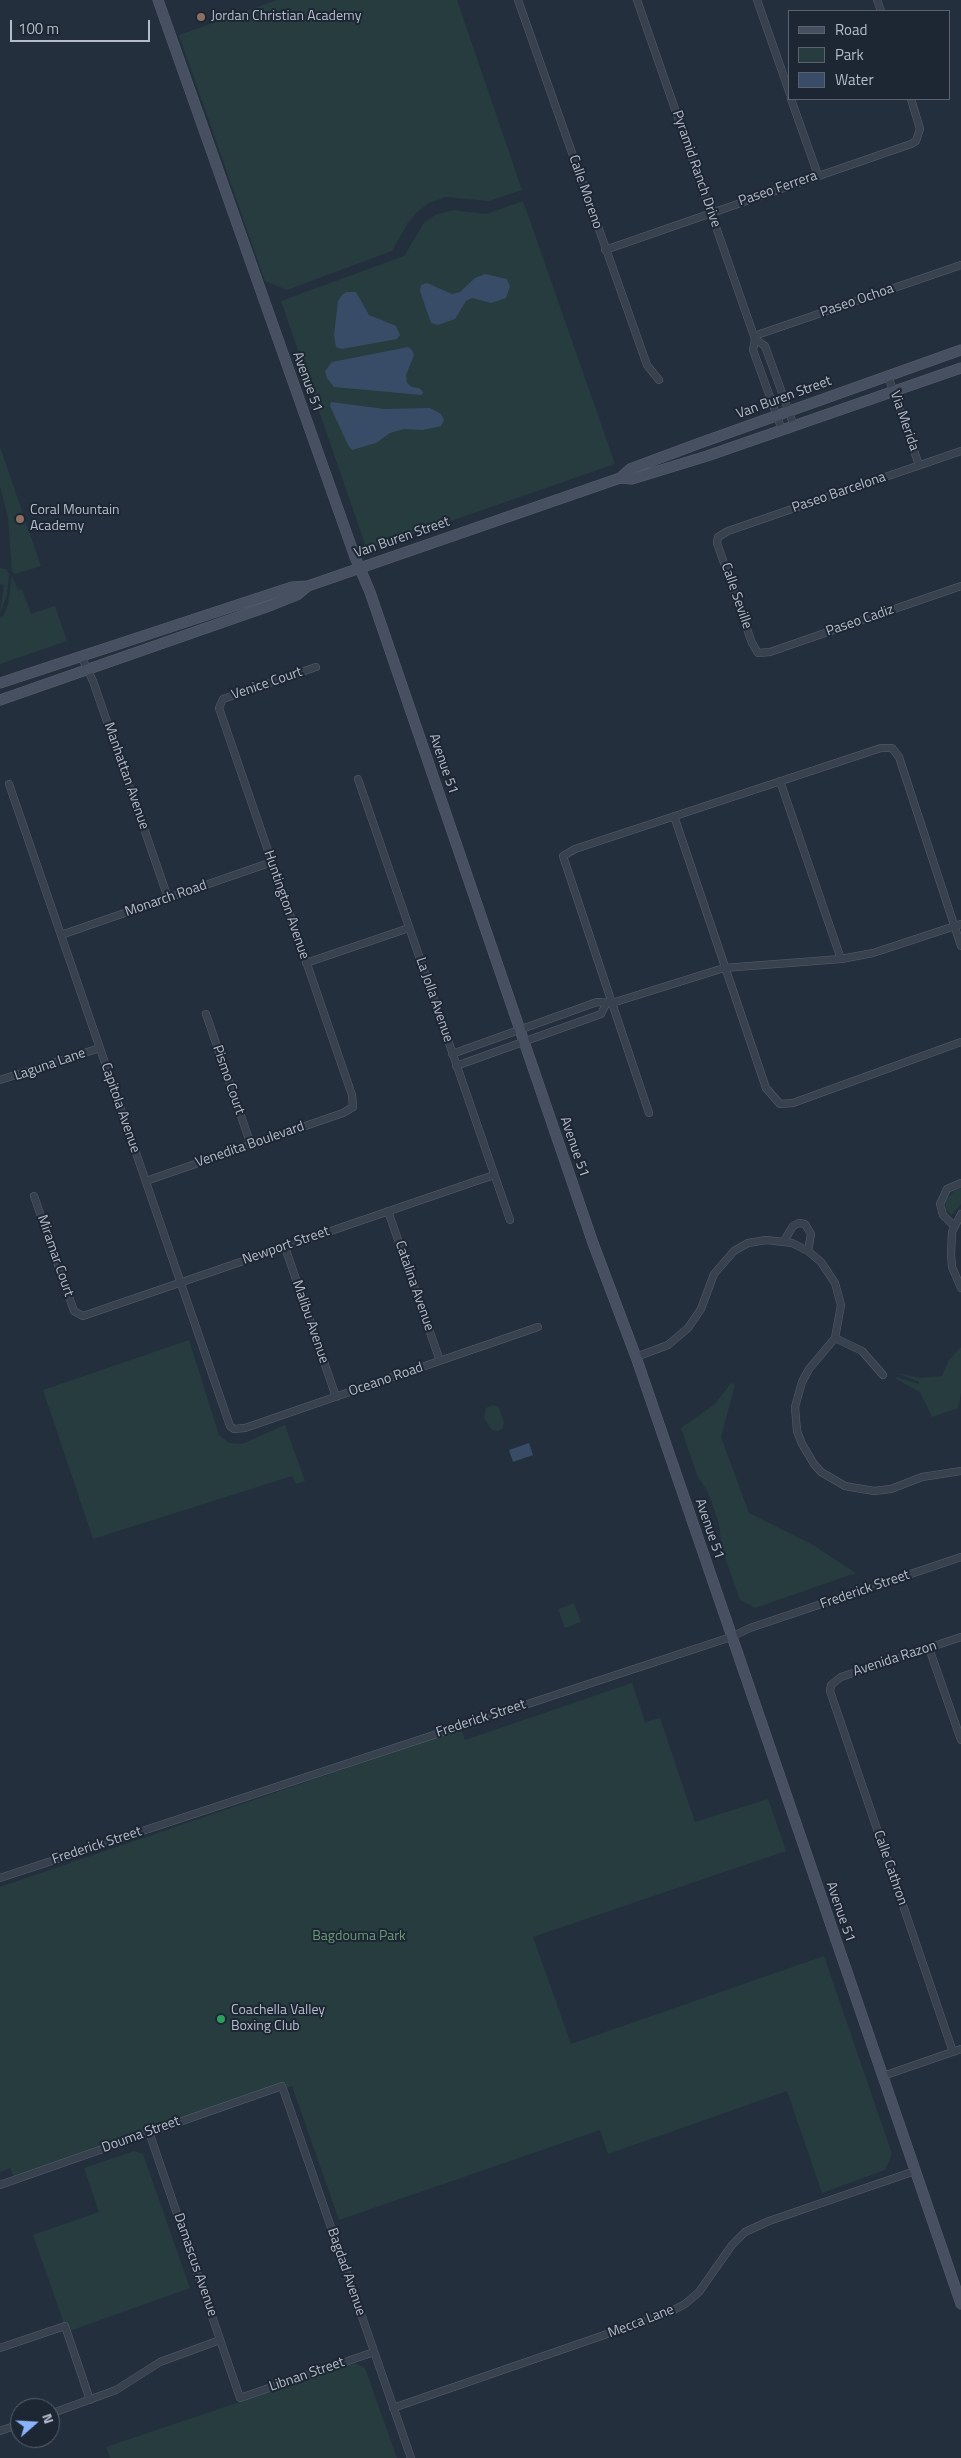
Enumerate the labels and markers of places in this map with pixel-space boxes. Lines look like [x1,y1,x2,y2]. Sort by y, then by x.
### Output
place label: Jordan Christian Academy [211,9,361,25]
marker: Jordan Christian Academy [195,11,207,23]
place label: Coral Mountain Academy [30,503,120,536]
marker: Coral Mountain Academy [14,513,26,525]
place label: Coachella Valley Boxing Club [231,2003,325,2035]
marker: Coachella Valley Boxing Club [215,2013,227,2025]

